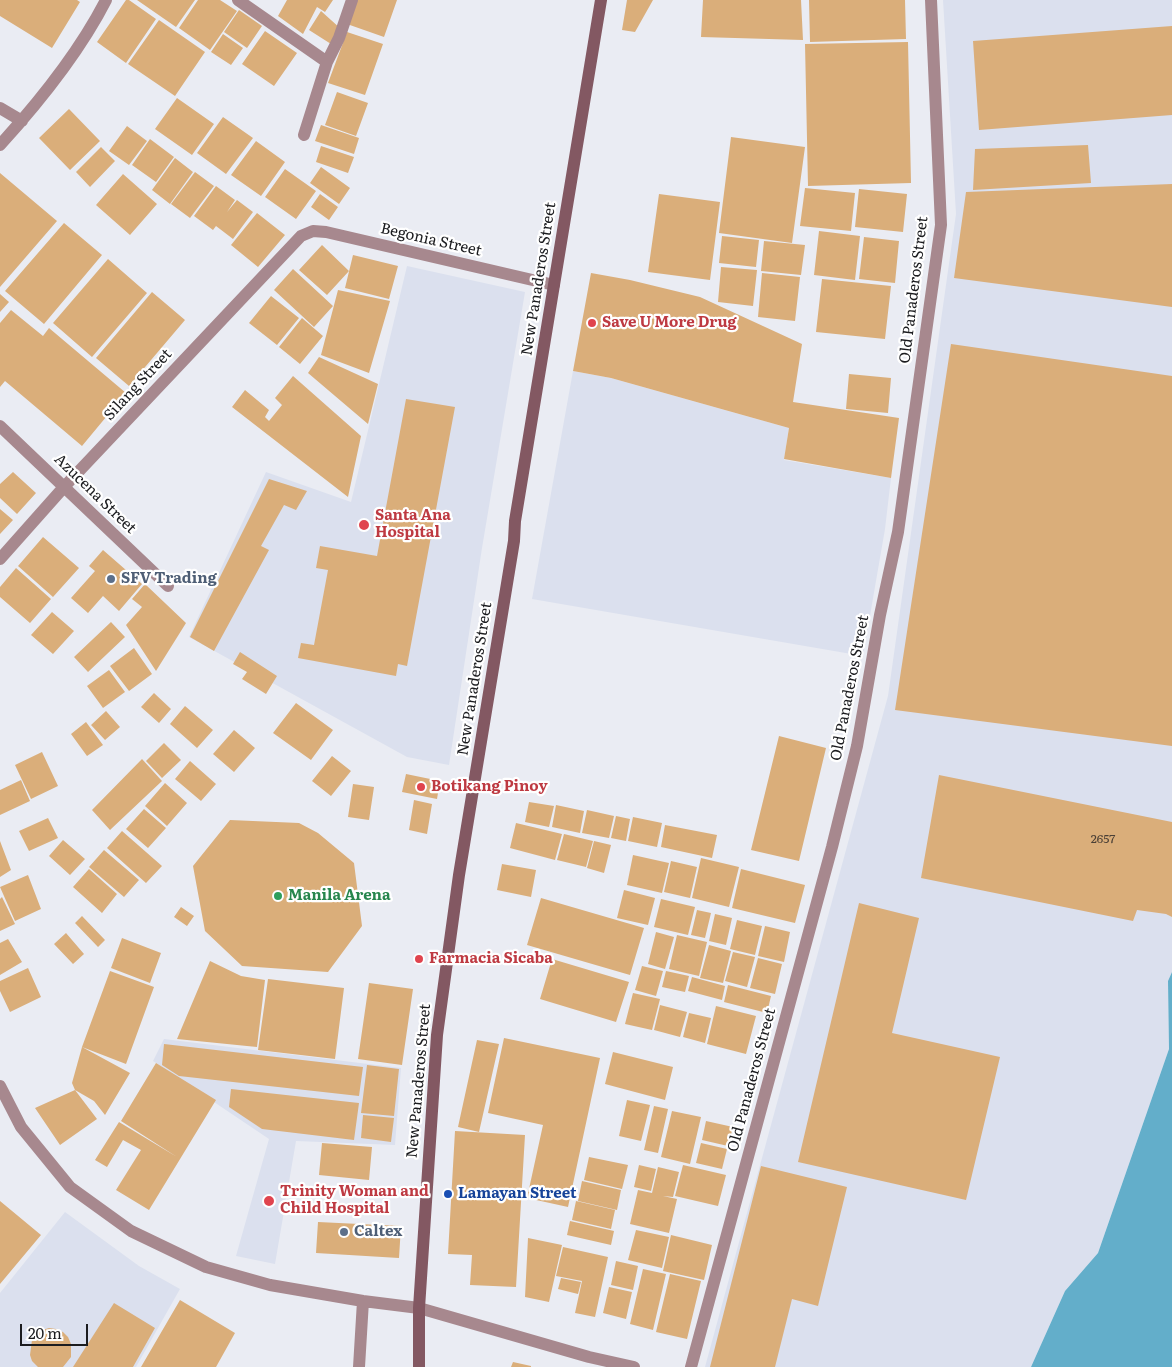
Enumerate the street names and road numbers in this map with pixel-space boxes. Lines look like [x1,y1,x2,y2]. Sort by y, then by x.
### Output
street label: New Panaderos Street [518,201,560,357]
street label: Old Panaderos Street [896,215,932,365]
street label: Begonia Street [379,220,483,260]
street label: Silang Street [100,346,176,424]
street label: Azucena Street [50,450,140,538]
street label: New Panaderos Street [454,601,496,757]
street label: Old Panaderos Street [827,614,873,762]
street label: New Panaderos Street [403,1003,435,1159]
street label: Old Panaderos Street [724,1006,780,1154]

